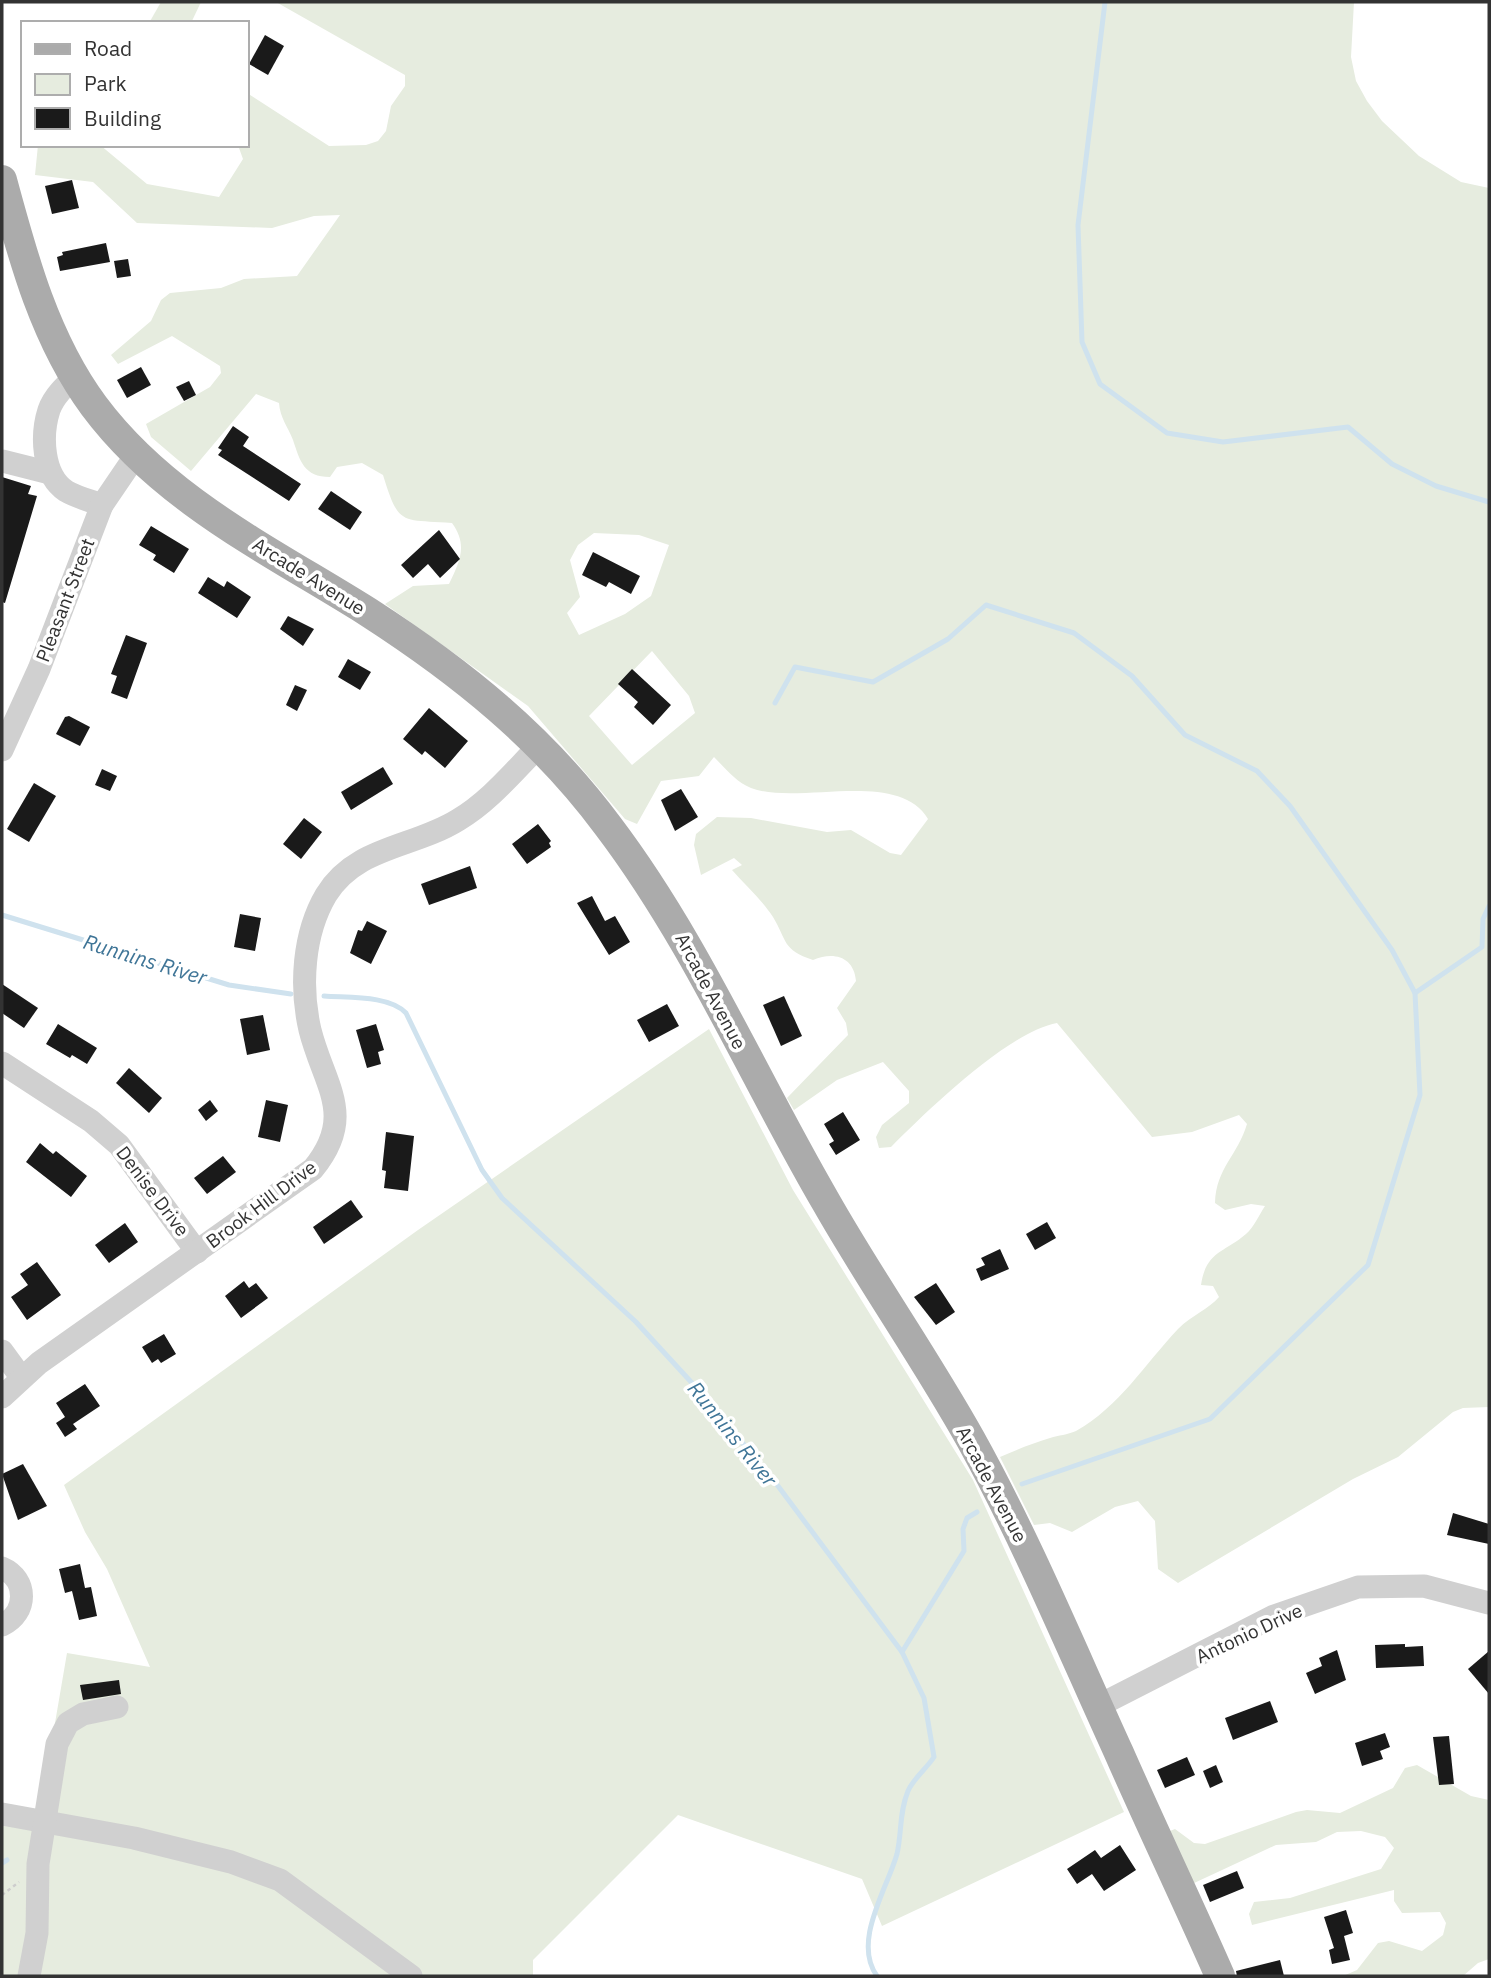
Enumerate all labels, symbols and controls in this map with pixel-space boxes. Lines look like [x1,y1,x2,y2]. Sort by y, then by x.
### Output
legend [21,21,248,147]
text: Road [84,34,132,62]
text: Park [84,69,127,97]
text: Building [84,104,161,132]
street label: Arcade Avenue [248,532,370,620]
street label: Pleasant Street [30,535,100,665]
water label: Runnins River [80,927,212,991]
street label: Arcade Avenue [670,929,752,1053]
street label: Denise Drive [111,1141,195,1241]
street label: Brook Hill Drive [201,1155,321,1253]
water label: Runnins River [682,1375,785,1493]
street label: Arcade Avenue [951,1422,1033,1546]
street label: Antonio Drive [1192,1598,1306,1668]

